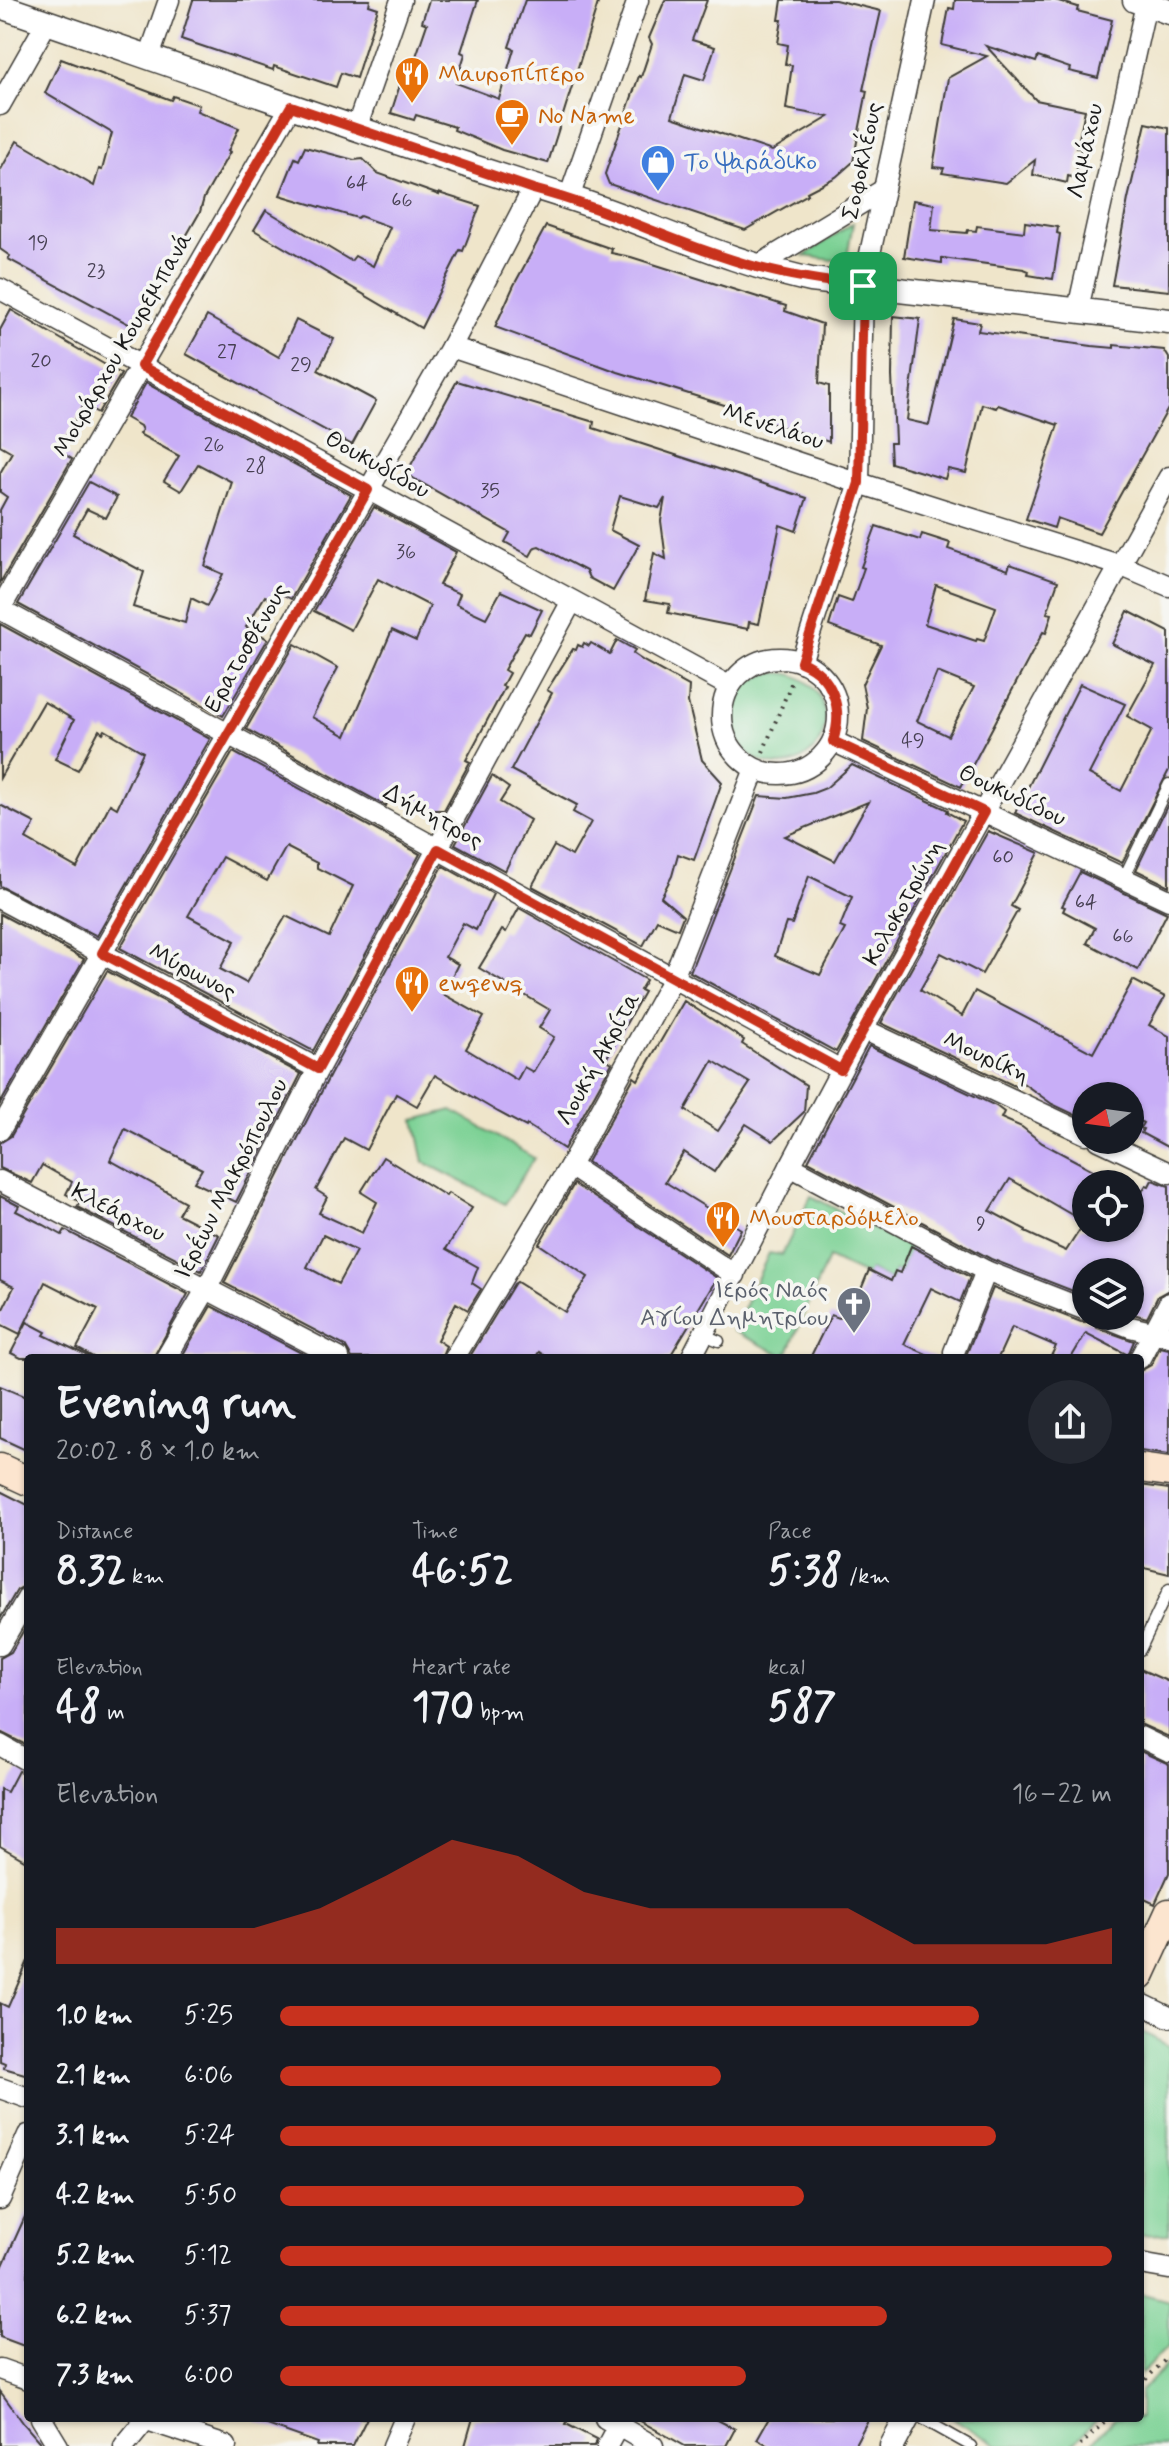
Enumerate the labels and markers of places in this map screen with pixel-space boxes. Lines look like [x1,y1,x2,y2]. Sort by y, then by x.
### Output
restaurant icon: Μαυροπίπερο [393,55,431,105]
place label: Μαυροπίπερο [438,59,585,90]
cafe icon: No Name [493,97,531,147]
place label: No Name [538,101,635,132]
shop icon: Το Ψαράδικο [639,143,677,193]
place label: Το Ψαράδικο [684,147,817,178]
pin [829,252,897,320]
restaurant icon: ewqewq [393,964,431,1014]
place label: ewqewq [438,968,523,999]
restaurant icon: Μουσταρδόμελο [704,1199,742,1249]
place label: Μουσταρδόμελο [749,1203,919,1234]
place label: Ιερός Ναός Αγίου Δημητρίου [640,1275,828,1334]
church icon: Ιερός Ναός Αγίου Δημητρίου [835,1285,873,1335]

